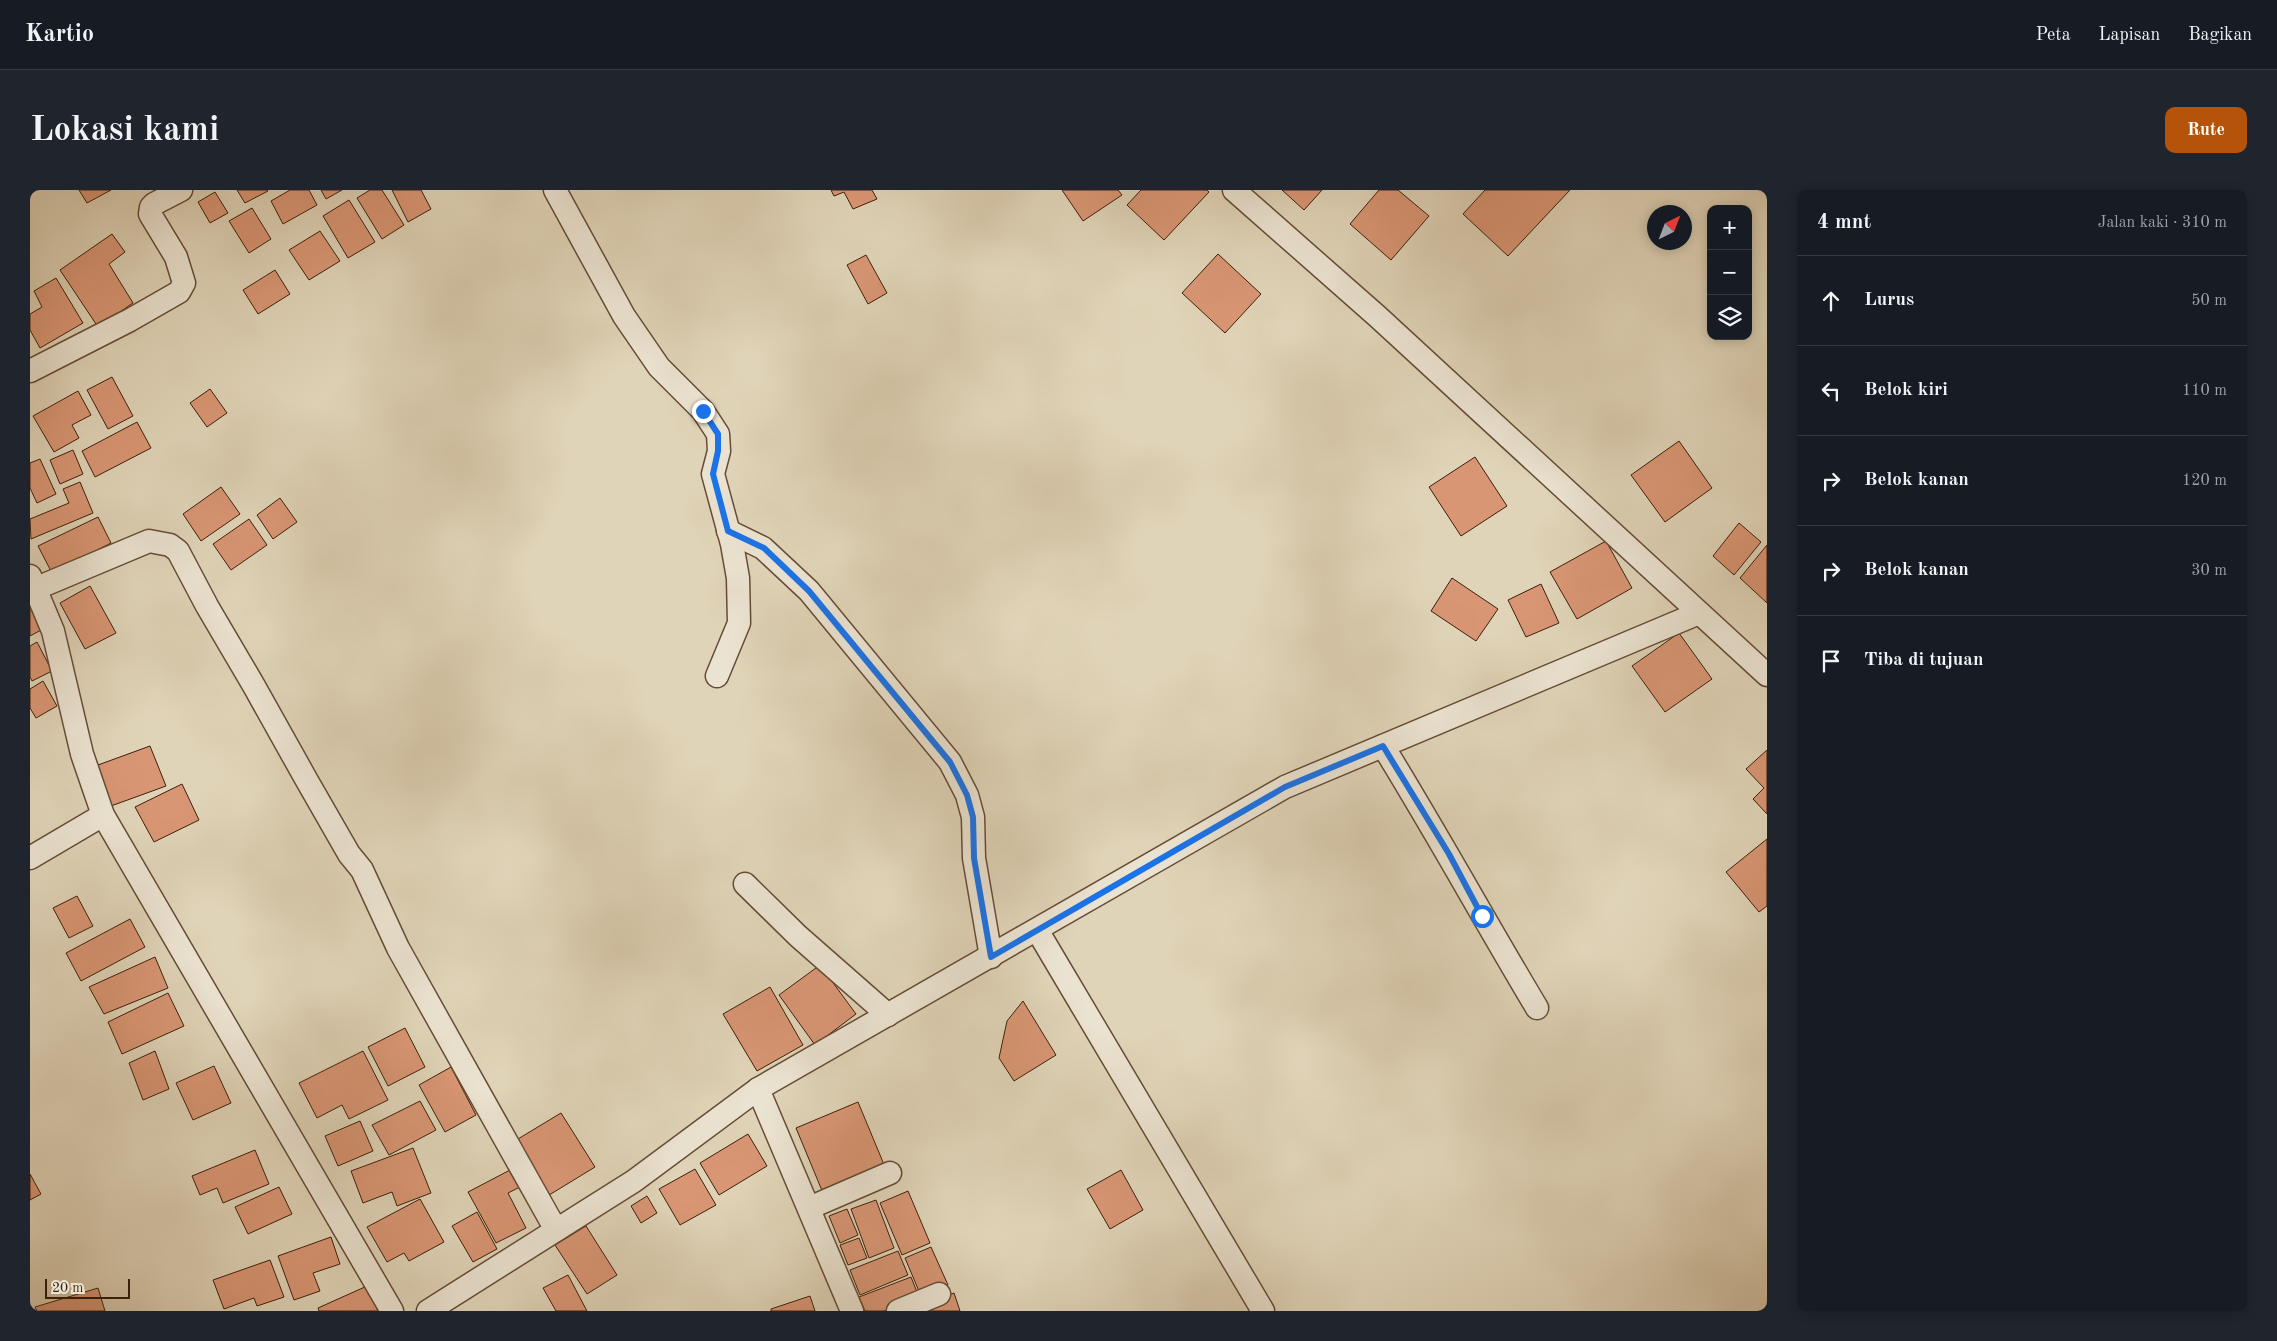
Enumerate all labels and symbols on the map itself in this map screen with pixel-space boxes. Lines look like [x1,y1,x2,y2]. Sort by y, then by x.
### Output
north arrow [1647,205,1692,250]
route end [692,400,715,423]
route start [1471,905,1494,928]
scale bar [45,1276,130,1299]

